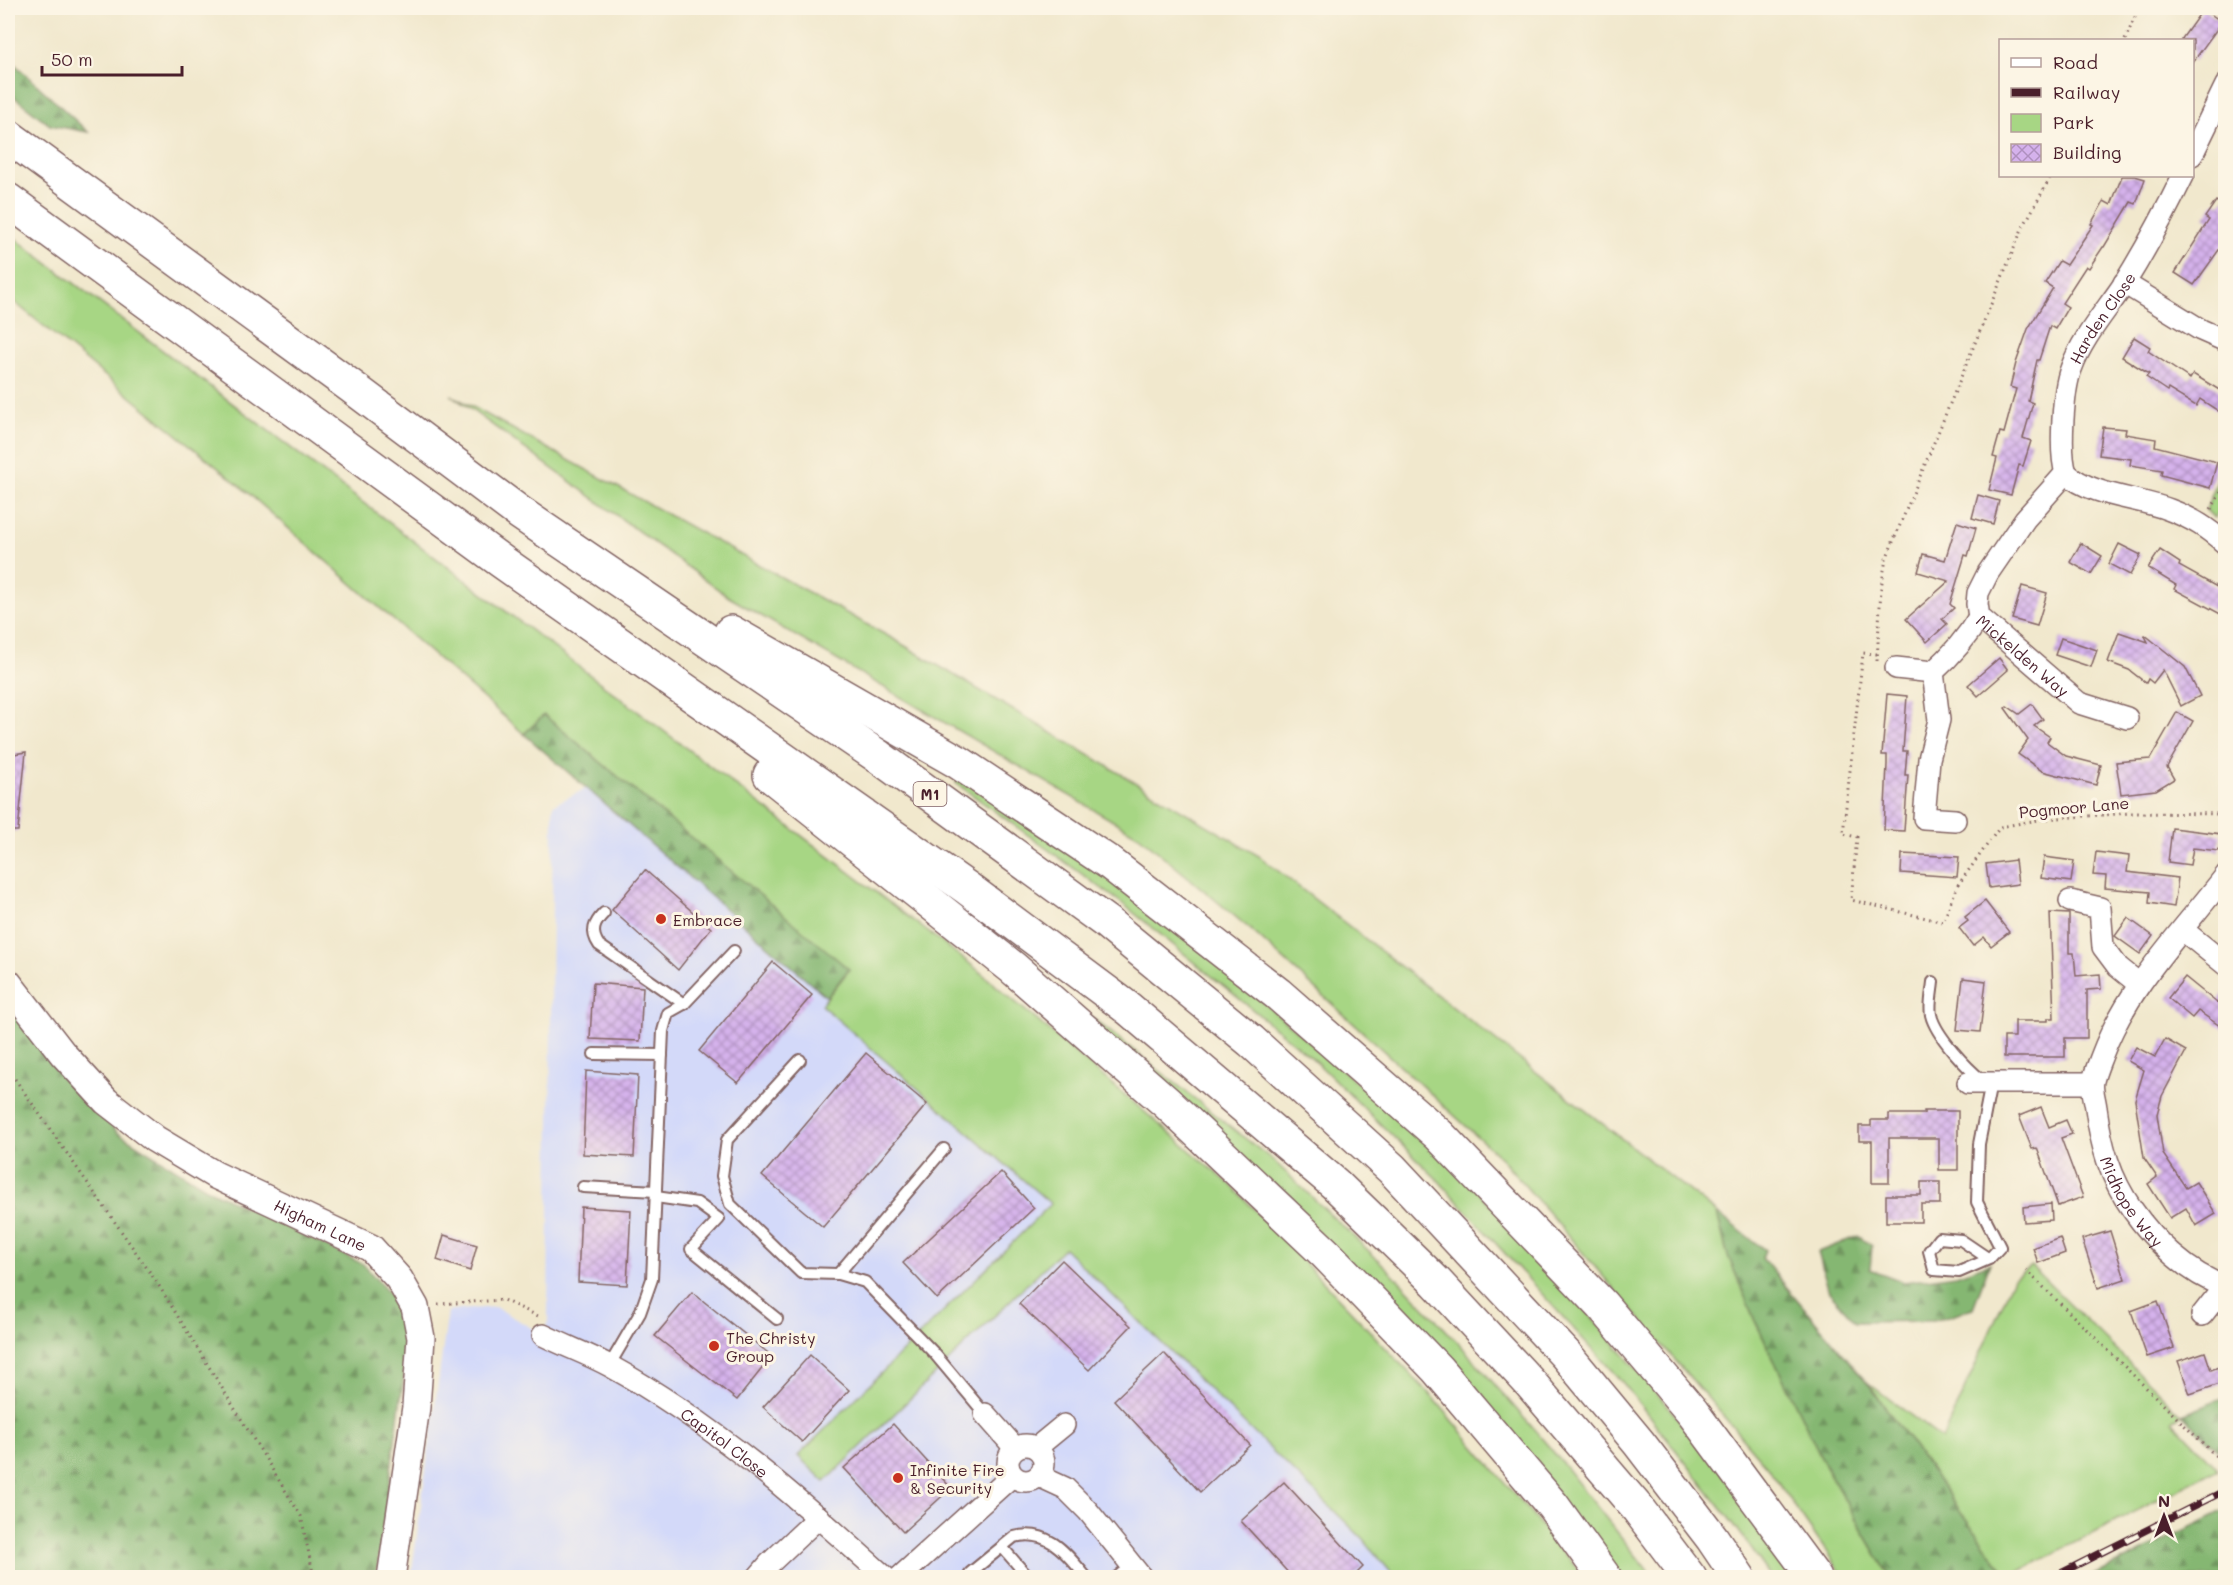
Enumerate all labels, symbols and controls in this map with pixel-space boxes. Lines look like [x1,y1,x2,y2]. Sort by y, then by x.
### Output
scale bar [42,39,182,77]
legend [1999,39,2194,177]
text: 50 m [51,47,93,71]
text: Road [2053,50,2098,74]
text: Railway [2053,80,2120,104]
text: Park [2053,110,2094,134]
text: Building [2053,140,2121,164]
street label: Harden Close [2064,268,2140,367]
street label: Mickelden Way [1972,609,2074,701]
road number: M1 [914,782,946,806]
street label: Pogmoor Lane [2018,792,2130,822]
place label: Embrace [673,909,742,930]
marker: Embrace [654,912,668,926]
street label: Midhope Way [2096,1153,2168,1251]
street label: Higham Lane [271,1194,370,1255]
place label: The Christy Group [726,1327,816,1366]
marker: The Christy Group [707,1339,721,1353]
street label: Capitol Close [677,1402,773,1482]
place label: Infinite Fire & Security [910,1459,1005,1498]
marker: Infinite Fire & Security [891,1471,905,1485]
north arrow [2134,1486,2194,1546]
text: N [2158,1490,2170,1511]

